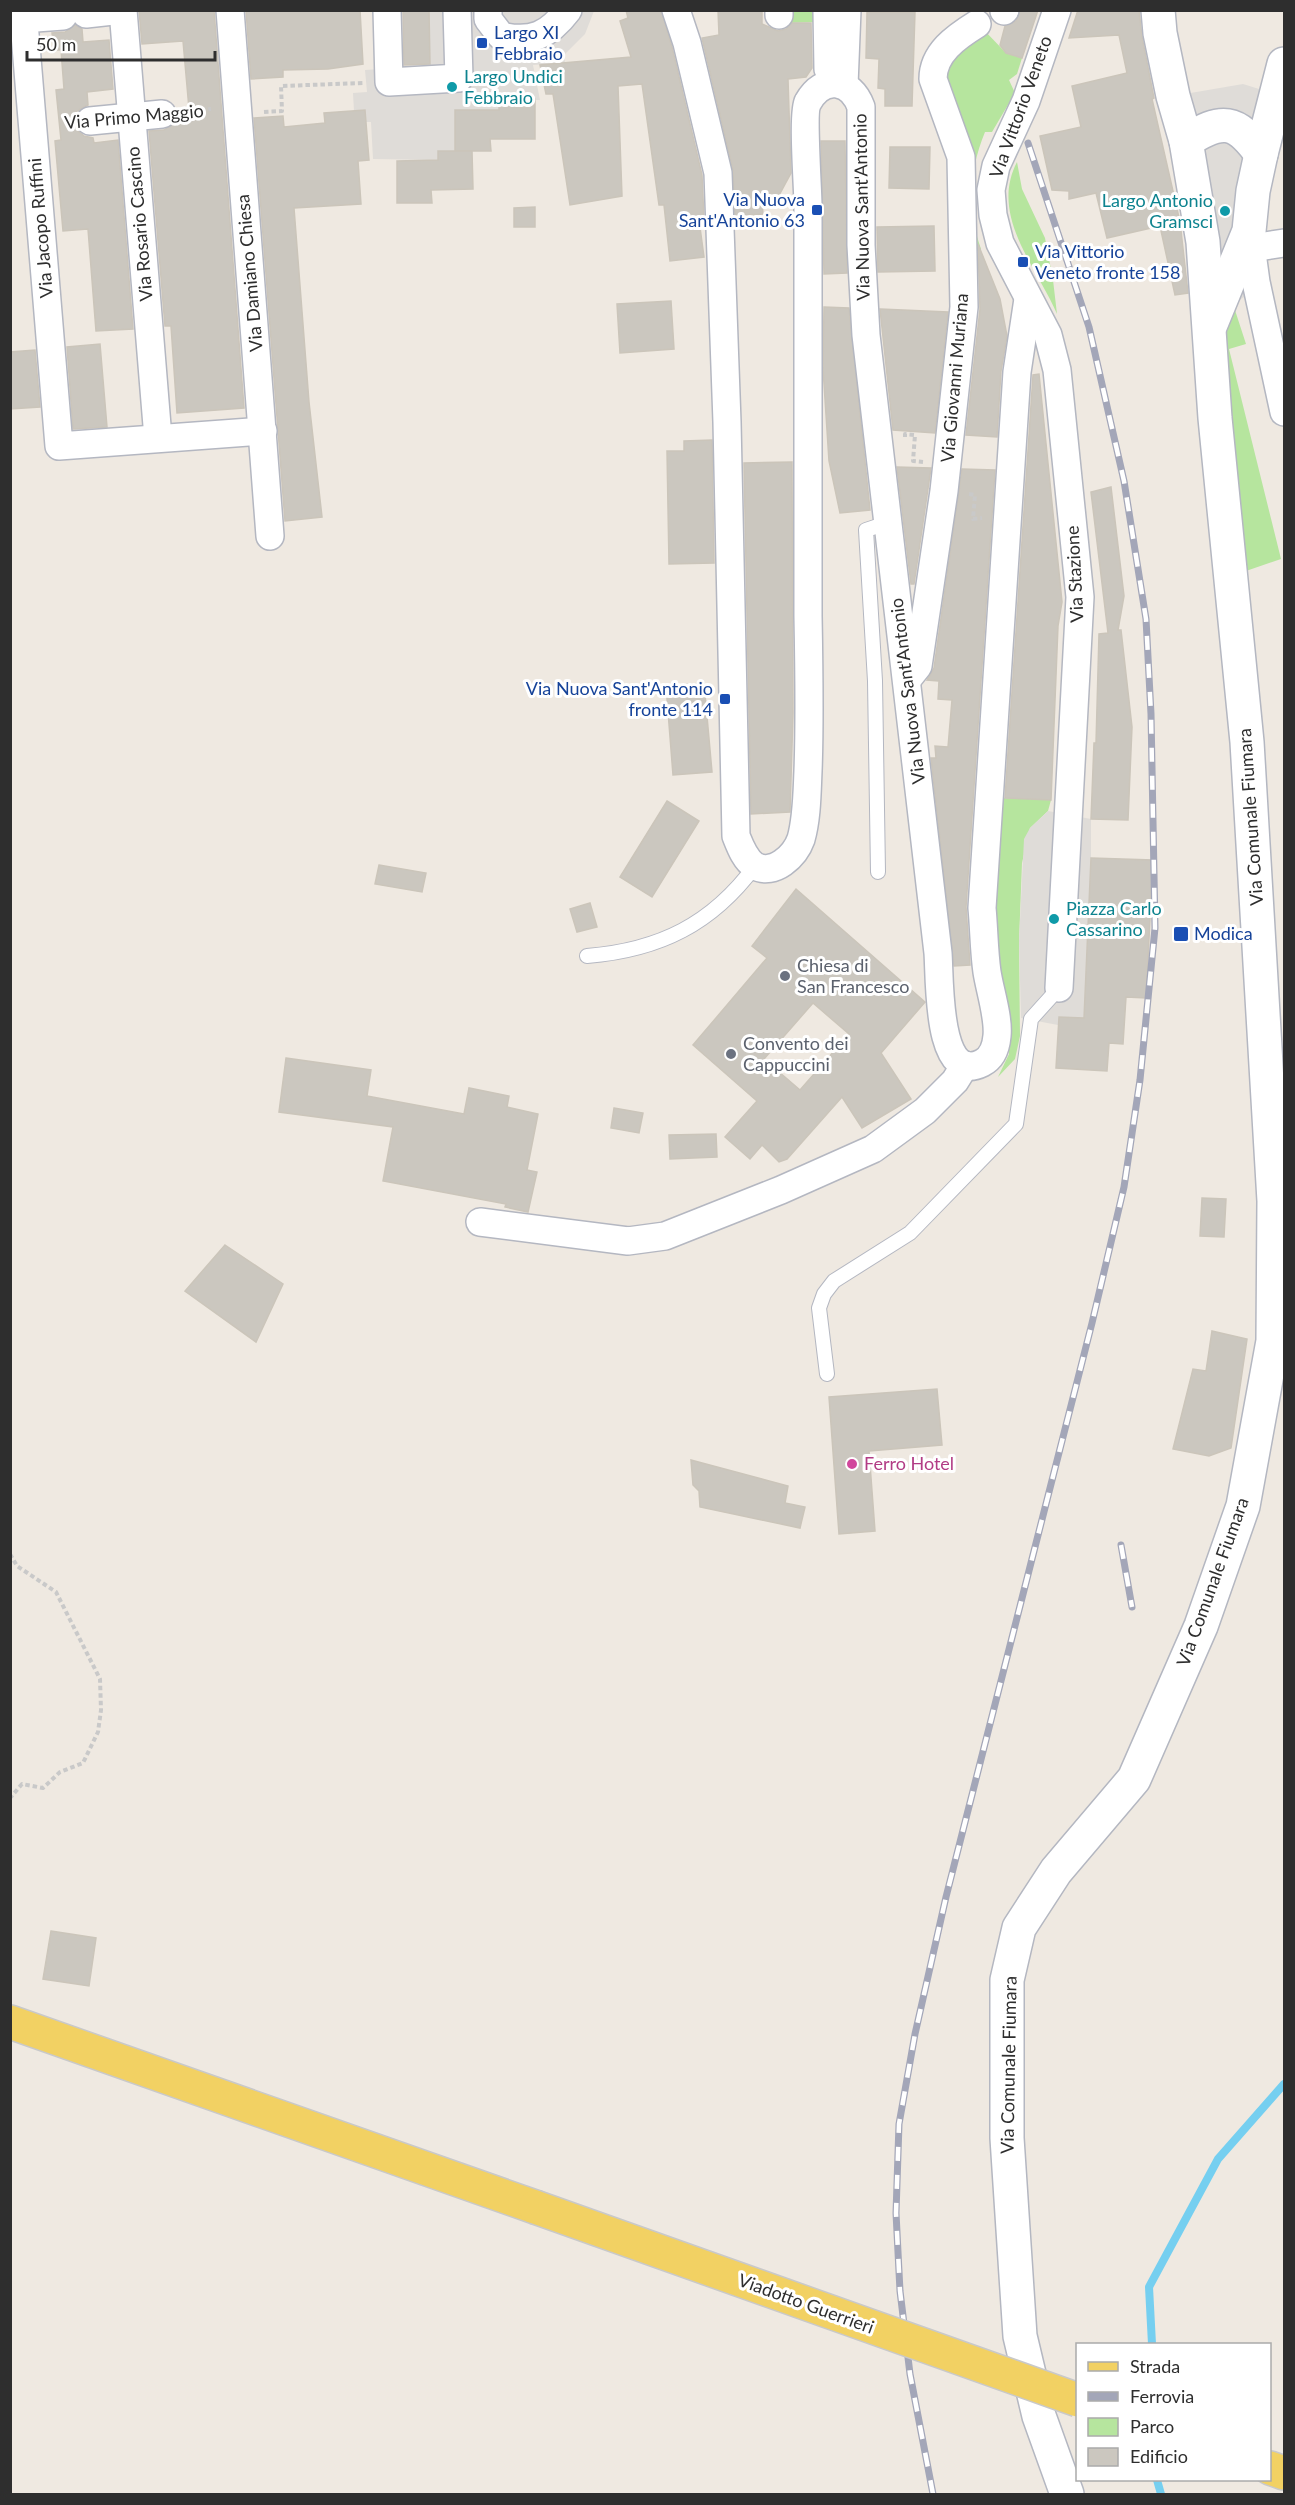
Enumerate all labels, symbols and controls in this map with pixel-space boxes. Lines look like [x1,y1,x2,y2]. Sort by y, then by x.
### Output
place label: Largo XI Febbraio [494,21,563,64]
scale bar [27,24,214,62]
street label: Via Vittorio Veneto [984,32,1056,181]
text: 50 m [36,33,76,55]
marker: Largo XI Febbraio [475,36,489,50]
place label: Largo Undici Febbraio [464,65,563,108]
marker: Largo Undici Febbraio [445,80,459,94]
street label: Via Primo Maggio [63,99,205,133]
street label: Via Nuova Sant'Antonio [848,113,874,301]
street label: Via Rosario Cascino [121,146,157,302]
street label: Via Jacopo Ruffini [23,157,57,299]
place label: Via Nuova Sant'Antonio 63 [679,188,805,231]
place label: Largo Antonio Gramsci [1102,189,1213,232]
street label: Via Damiano Chiesa [231,193,267,353]
marker: Via Nuova Sant'Antonio 63 [810,203,824,217]
marker: Largo Antonio Gramsci [1218,204,1232,218]
place label: Via Vittorio Veneto fronte 158 [1035,240,1181,283]
marker: Via Vittorio Veneto fronte 158 [1016,255,1030,269]
street label: Via Giovanni Muriana [936,292,972,463]
street label: Via Stazione [1060,525,1088,623]
street label: Via Nuova Sant'Antonio [885,597,929,785]
place label: Via Nuova Sant'Antonio fronte 114 [526,677,713,720]
marker: Via Nuova Sant'Antonio fronte 114 [718,692,732,706]
street label: Via Comunale Fiumara [1233,728,1267,907]
place label: Piazza Carlo Cassarino [1066,897,1162,940]
marker: Piazza Carlo Cassarino [1047,912,1061,926]
place label: Modica [1194,922,1253,944]
marker: Modica [1172,925,1190,943]
place label: Chiesa di San Francesco [797,954,909,997]
marker: Chiesa di San Francesco [778,969,792,983]
place label: Convento dei Cappuccini [743,1032,849,1075]
marker: Convento dei Cappuccini [724,1047,738,1061]
place label: Ferro Hotel [864,1452,954,1474]
marker: Ferro Hotel [845,1457,859,1471]
street label: Via Comunale Fiumara [1171,1494,1253,1669]
street label: Via Comunale Fiumara [995,1976,1021,2154]
street label: Viadotto Guerrieri [735,2268,877,2338]
legend [1076,2343,1271,2481]
text: Strada [1130,2355,1180,2377]
text: Ferrovia [1130,2385,1194,2407]
text: Parco [1130,2415,1174,2437]
text: Edificio [1130,2445,1188,2467]

